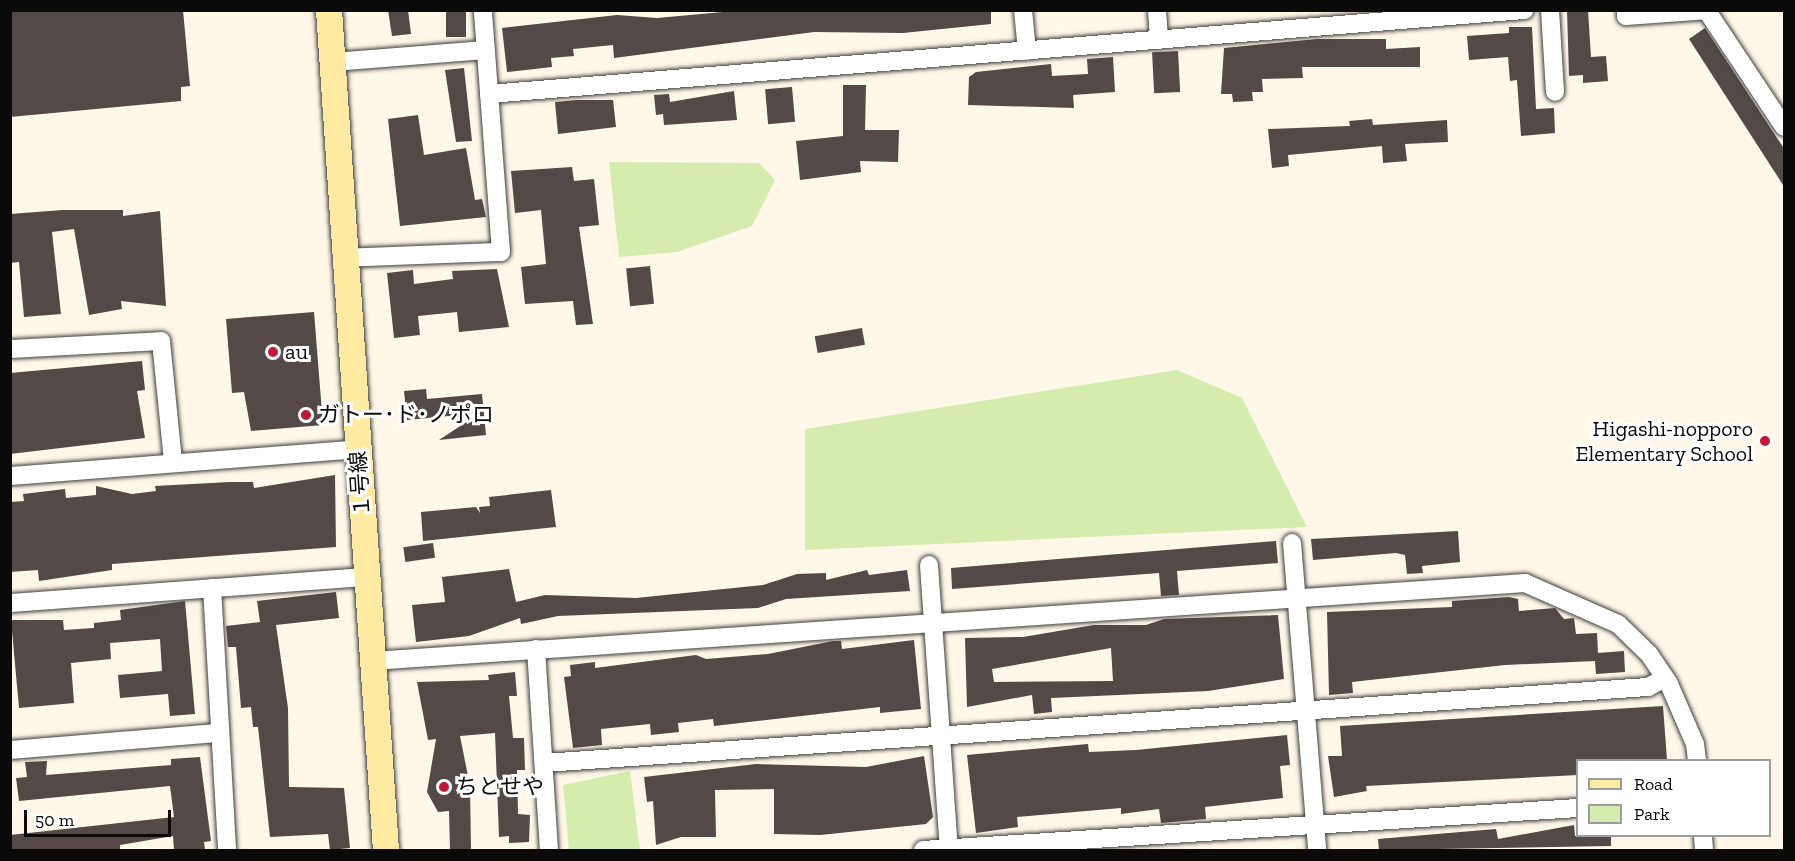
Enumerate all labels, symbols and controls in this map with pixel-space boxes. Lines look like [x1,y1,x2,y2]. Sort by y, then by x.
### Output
place label: au [285,339,308,365]
marker: au [266,345,280,359]
place label: ガトー･ド･ノポロ [318,402,494,428]
marker: ガトー･ド･ノポロ [299,408,313,422]
place label: Higashi-nopporo Elementary School [1575,415,1753,466]
marker: Higashi-nopporo Elementary School [1758,434,1772,448]
street label: １号線 [345,450,375,518]
legend [1576,759,1771,837]
text: Road [1634,773,1673,795]
place label: ちとせや [456,774,544,800]
marker: ちとせや [437,780,451,794]
scale bar [27,798,174,836]
text: Park [1634,803,1670,825]
text: 50 m [35,809,74,831]

